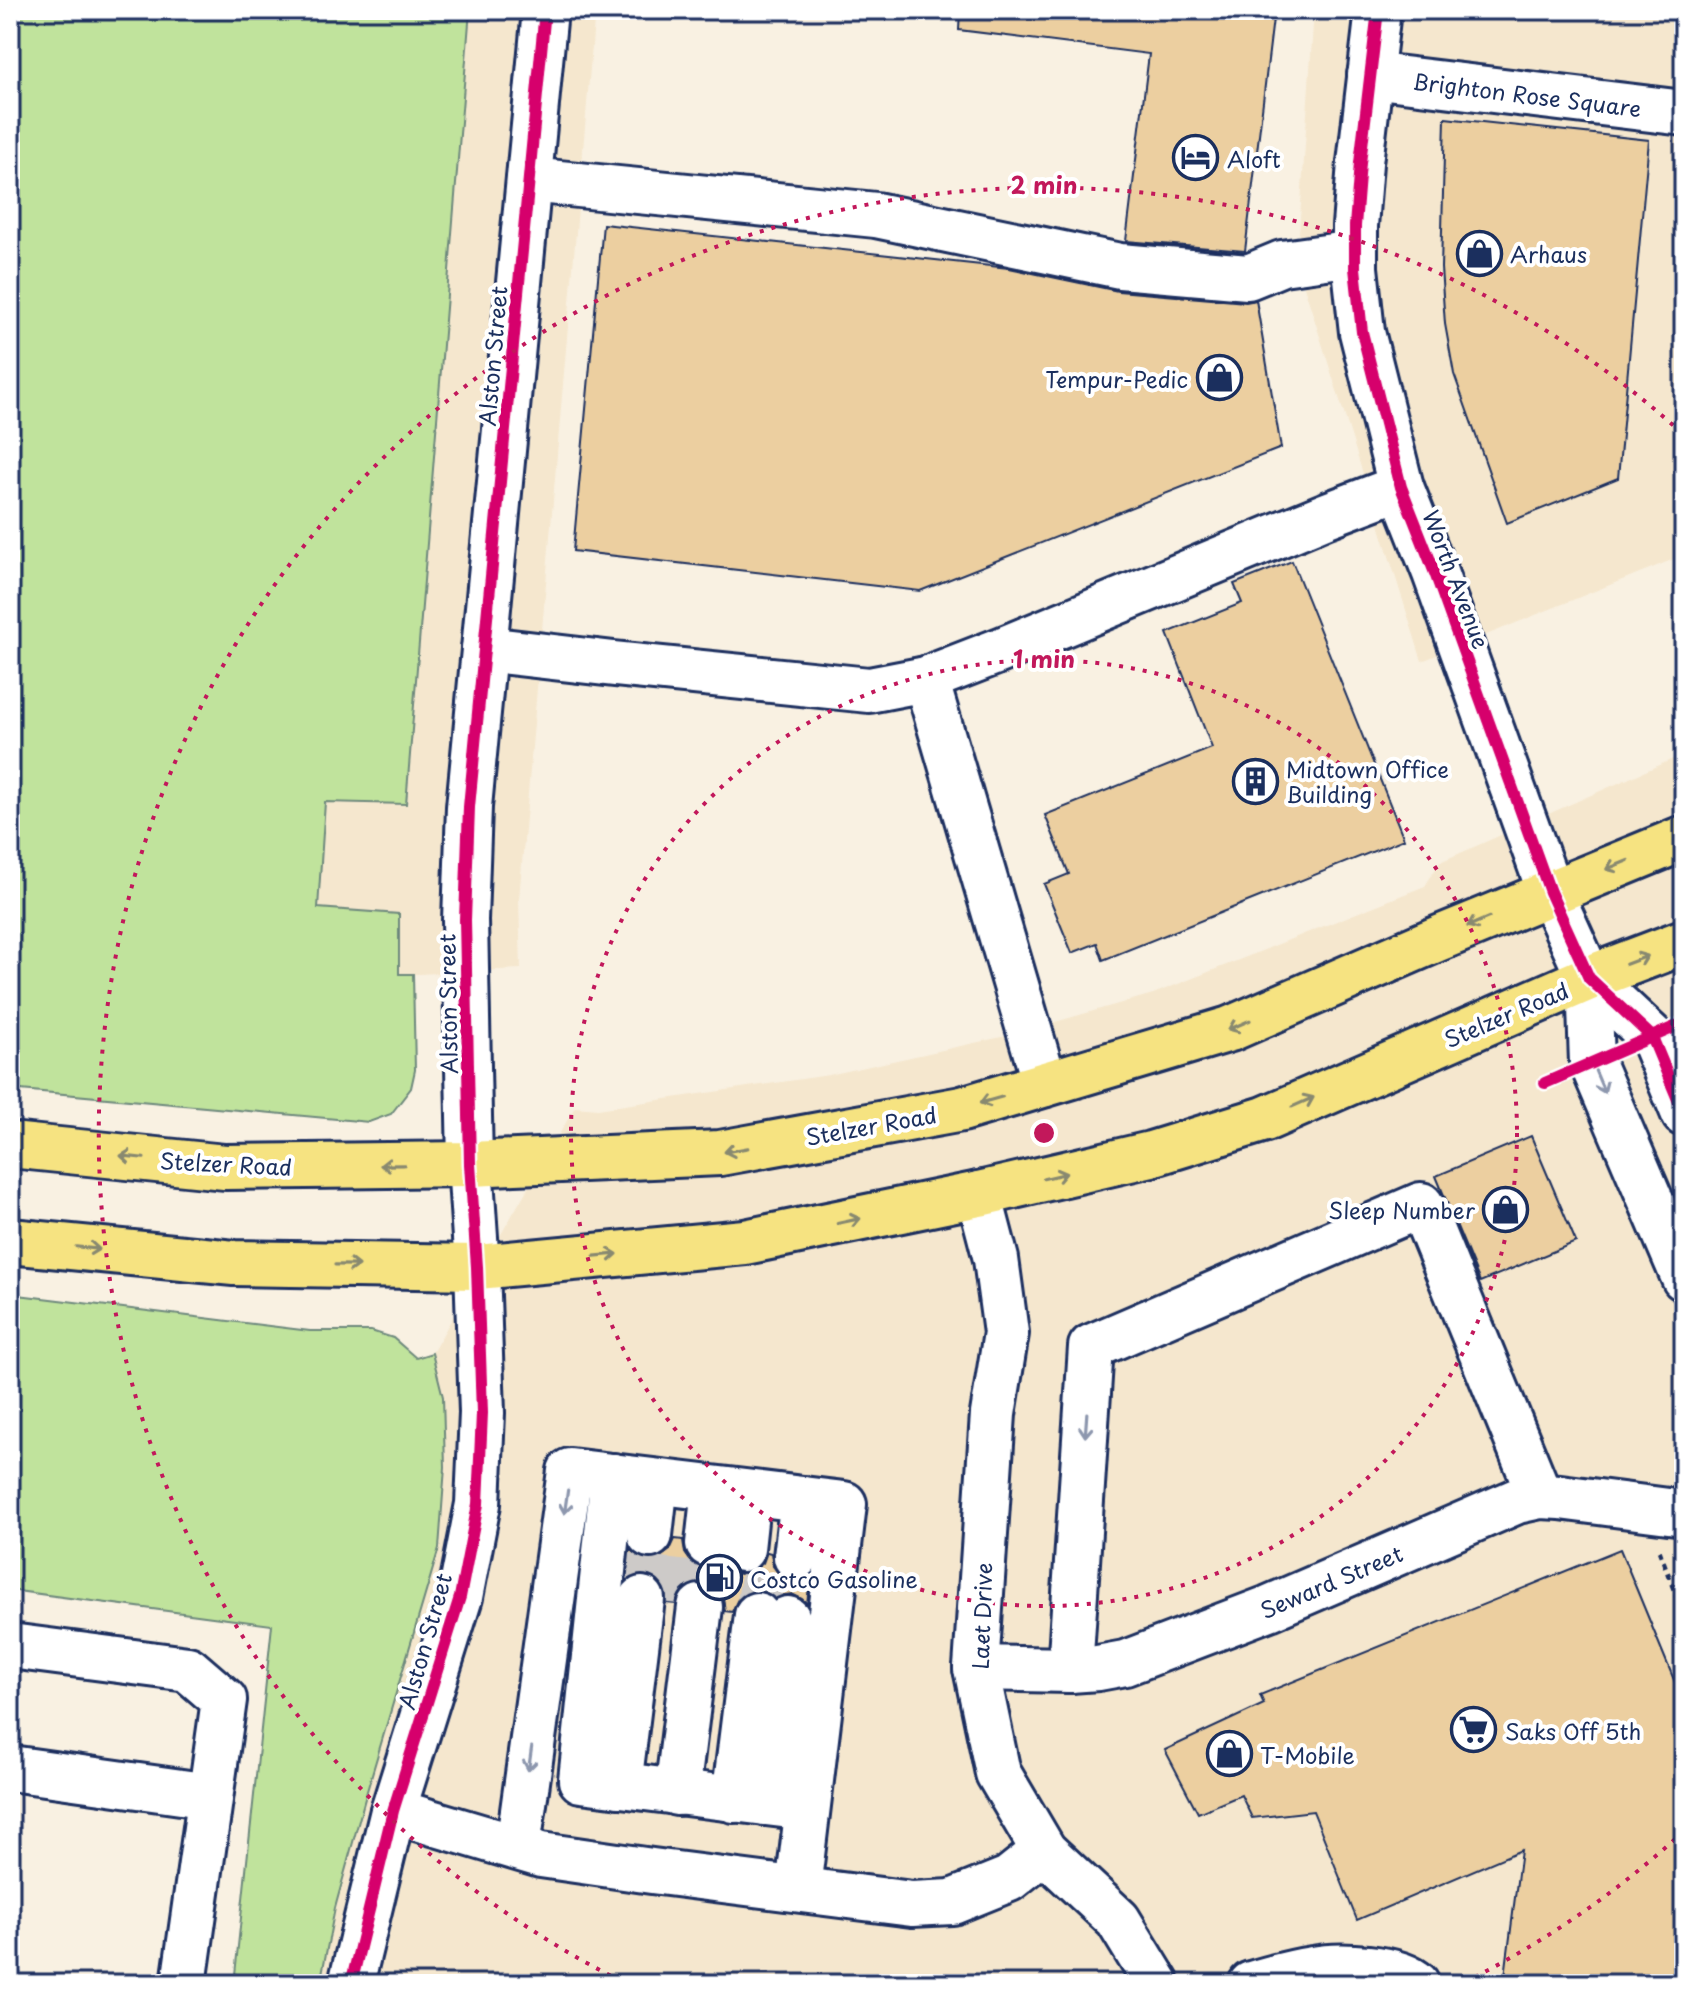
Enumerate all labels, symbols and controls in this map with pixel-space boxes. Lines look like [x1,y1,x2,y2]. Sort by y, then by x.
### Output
street label: Brighton Rose Square [1411,64,1643,124]
hotel icon: Aloft [1172,134,1220,182]
place label: Aloft [1227,142,1281,175]
text: 2 min [1010,166,1078,202]
shop icon: Arhaus [1455,229,1503,277]
place label: Arhaus [1510,237,1587,270]
street label: Alston Street [469,285,515,427]
shop icon: Tempur-Pedic [1195,354,1243,402]
place label: Tempur-Pedic [1045,362,1188,395]
street label: Worth Avenue [1415,505,1499,653]
text: 1 min [1013,640,1075,676]
place label: Midtown Office Building [1286,752,1449,810]
building icon: Midtown Office Building [1231,757,1279,805]
one-way arrow [1605,859,1630,873]
one-way arrow [1466,915,1491,930]
street label: Alston Street [429,933,465,1075]
one-way arrow [1624,952,1649,966]
street label: Stelzer Road [1439,973,1573,1055]
one-way arrow [1227,1018,1252,1033]
one-way arrow [1594,1069,1609,1094]
one-way arrow [978,1093,1004,1108]
one-way arrow [1291,1093,1315,1108]
street label: Stelzer Road [803,1097,939,1153]
centre of rings [1030,1119,1058,1147]
street label: Stelzer Road [159,1143,293,1183]
one-way arrow [723,1143,749,1158]
one-way arrow [119,1150,146,1165]
one-way arrow [379,1157,406,1173]
one-way arrow [1042,1168,1067,1183]
shop icon: Sleep Number [1482,1185,1530,1233]
place label: Sleep Number [1328,1193,1476,1226]
one-way arrow [835,1213,861,1228]
one-way arrow [74,1241,101,1256]
one-way arrow [592,1247,619,1262]
one-way arrow [333,1257,360,1273]
one-way arrow [1078,1411,1093,1438]
one-way arrow [558,1489,573,1514]
street label: Seward Street [1255,1536,1407,1626]
fuel station icon: Costco Gasoline [695,1554,743,1602]
place label: Costco Gasoline [750,1562,918,1595]
street label: Laet Drive [963,1562,999,1670]
street label: Alston Street [389,1569,459,1713]
supermarket icon: Saks Off 5th [1450,1706,1498,1754]
place label: Saks Off 5th [1505,1714,1641,1747]
shop icon: T-Mobile [1205,1730,1253,1778]
place label: T-Mobile [1260,1738,1355,1771]
one-way arrow [522,1746,537,1771]

